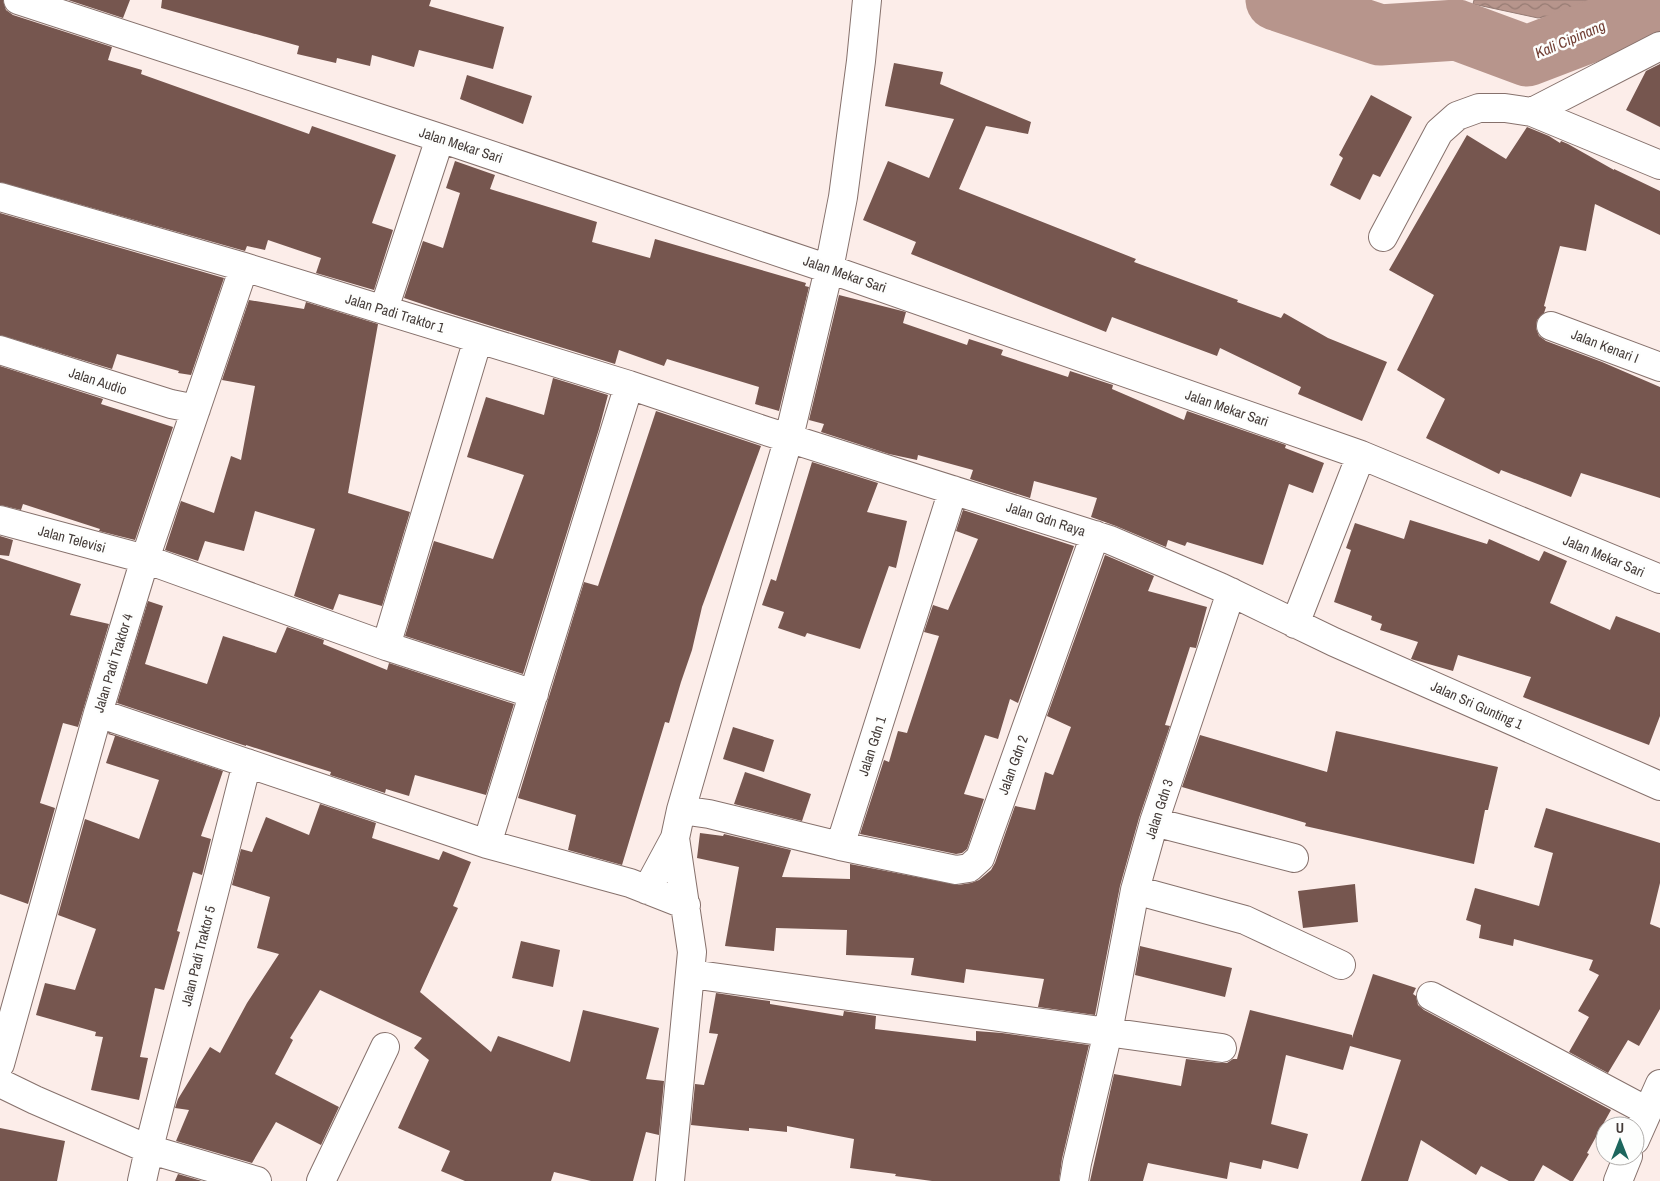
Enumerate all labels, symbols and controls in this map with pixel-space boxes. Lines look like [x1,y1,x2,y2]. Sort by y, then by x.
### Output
water label: Kali Cipinang [1532,15,1609,63]
street label: Jalan Mekar Sari [417,123,505,167]
street label: Jalan Mekar Sari [801,251,889,297]
street label: Jalan Padi Traktor 1 [343,289,447,337]
street label: Jalan Kenari I [1569,325,1641,367]
street label: Jalan Audio [67,363,129,399]
street label: Jalan Mekar Sari [1183,385,1271,431]
street label: Jalan Gdn Raya [1004,498,1089,540]
street label: Jalan Televisi [36,521,108,557]
street label: Jalan Mekar Sari [1561,531,1647,581]
street label: Jalan Padi Traktor 4 [89,611,137,715]
street label: Jalan Sri Gunting 1 [1428,677,1526,734]
street label: Jalan Gdn 1 [854,713,890,778]
street label: Jalan Gdn 2 [994,733,1032,797]
street label: Jalan Gdn 3 [1141,777,1177,841]
street label: Jalan Padi Traktor 5 [177,904,219,1008]
north arrow [1595,1116,1645,1166]
text: U [1616,1119,1624,1137]

